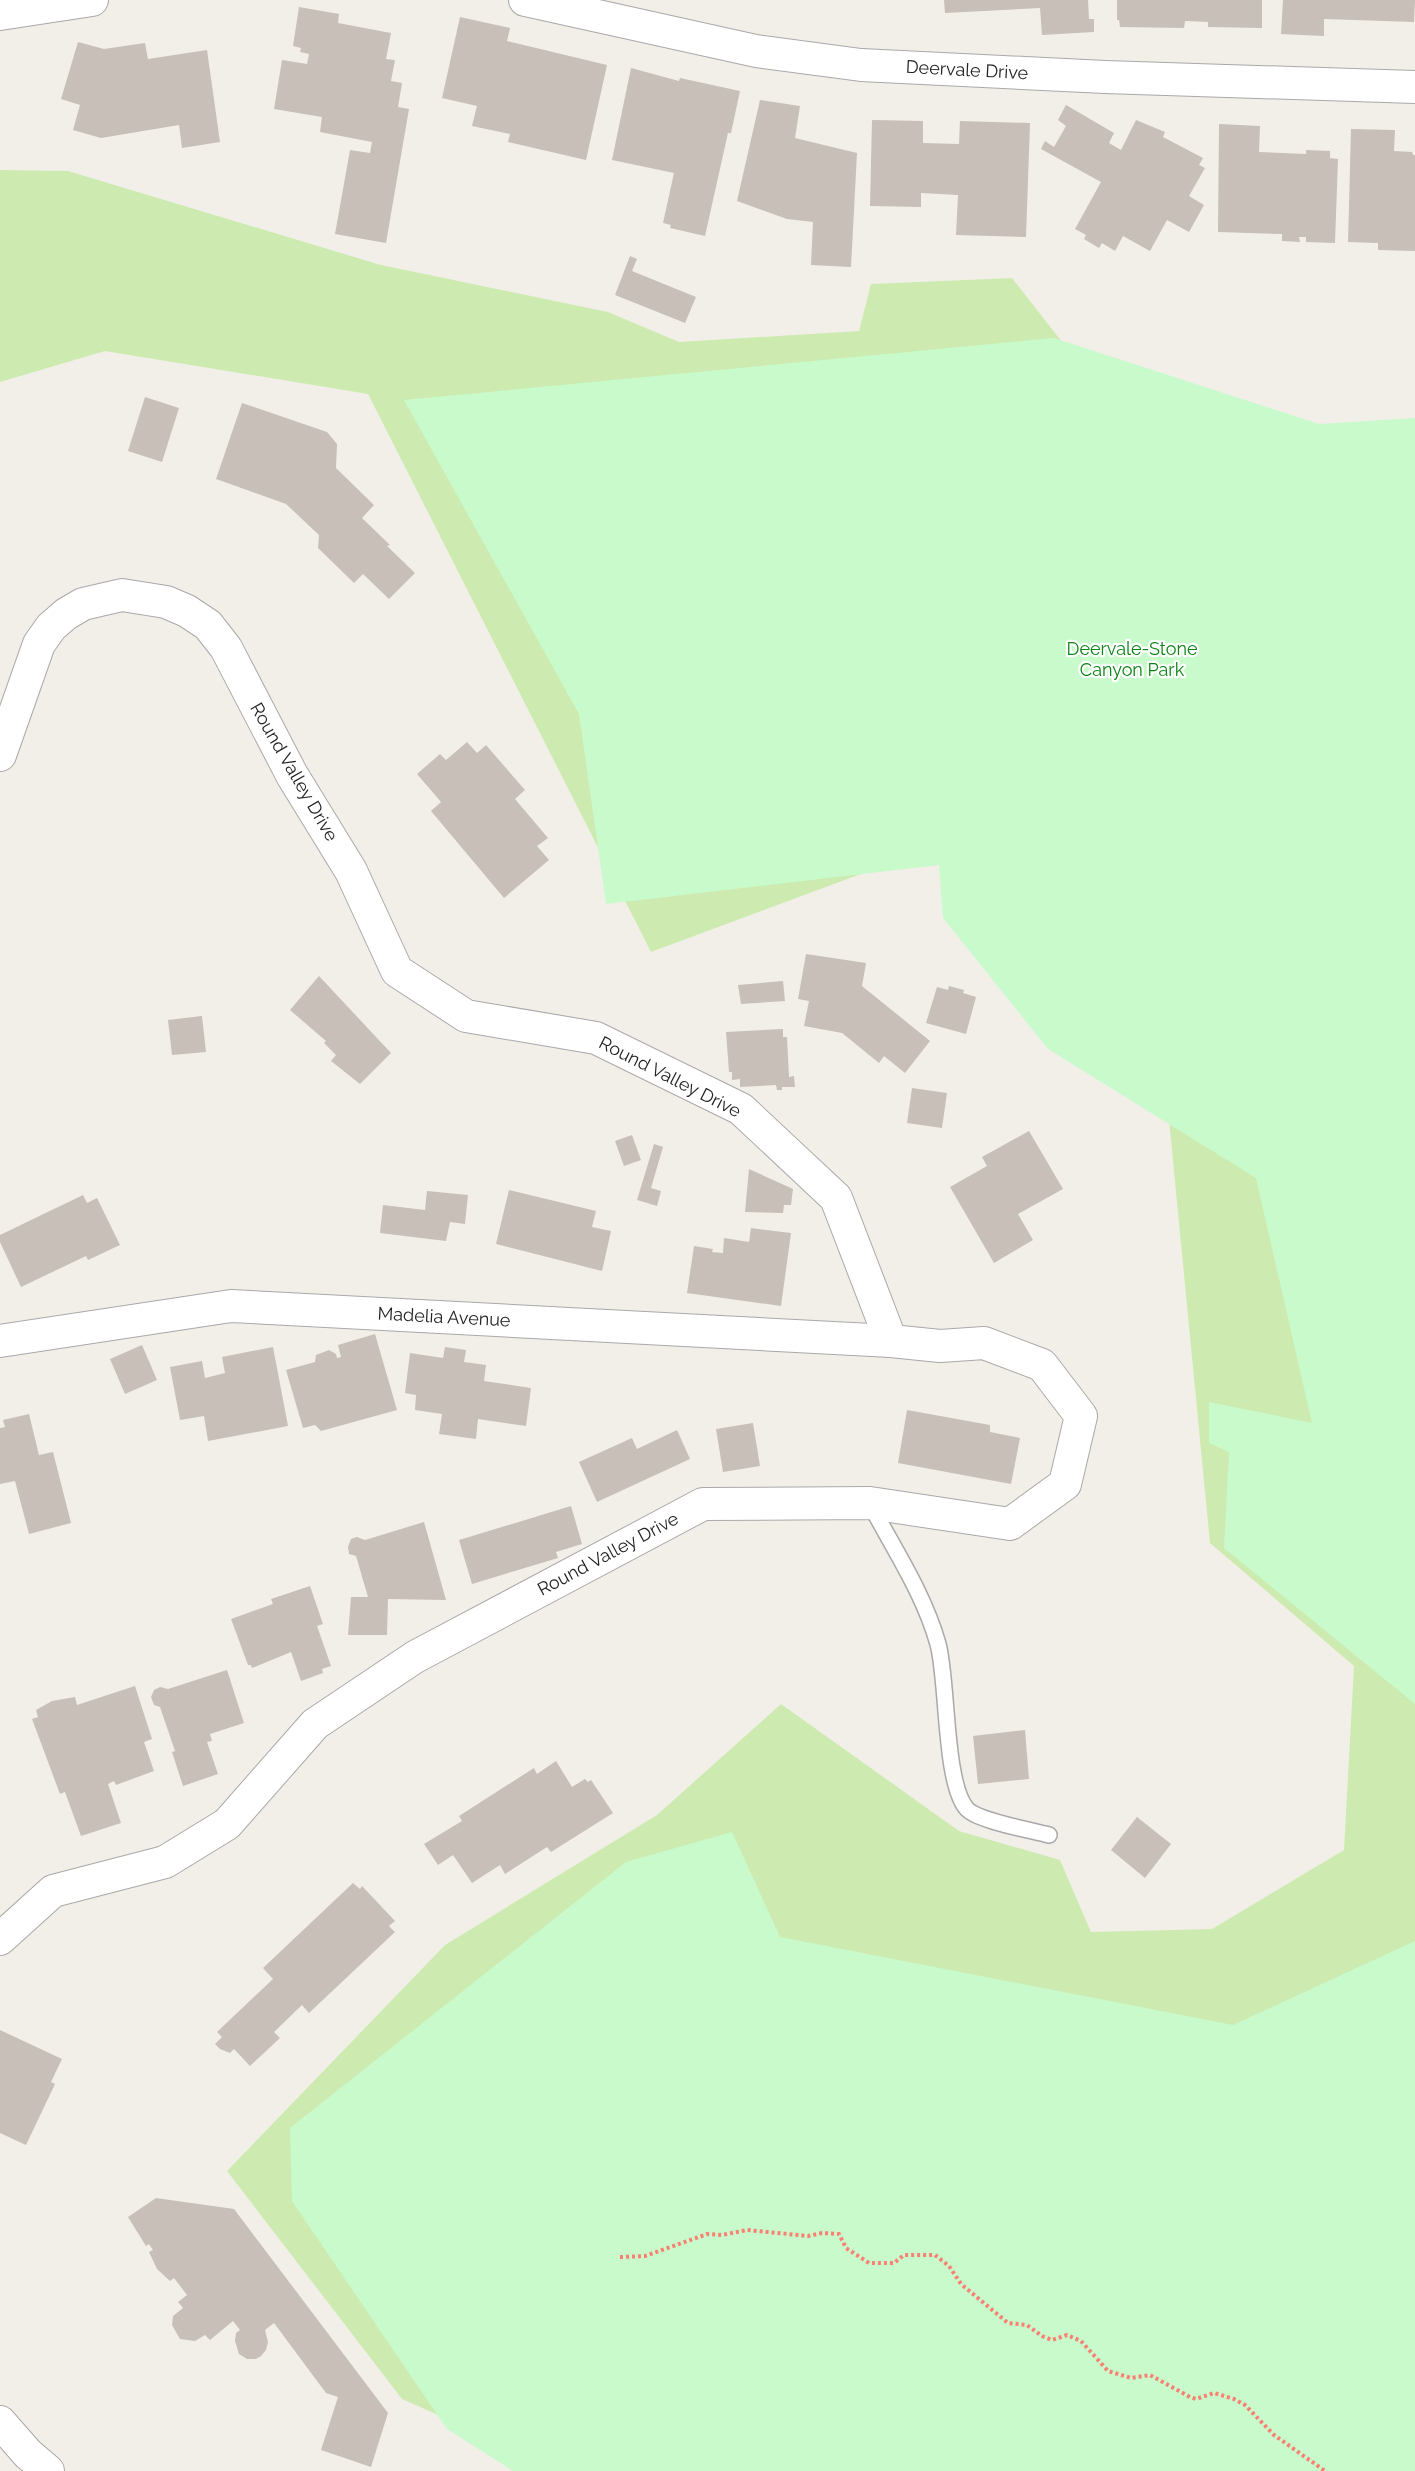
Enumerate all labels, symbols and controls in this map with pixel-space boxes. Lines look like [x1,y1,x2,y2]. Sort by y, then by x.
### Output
street label: Deervale Drive [905,56,1029,83]
park label: Deervale-Stone Canyon Park [1067,638,1198,680]
street label: Round Valley Drive [246,699,343,845]
street label: Round Valley Drive [596,1032,745,1122]
street label: Madelia Avenue [377,1303,511,1330]
street label: Round Valley Drive [534,1507,682,1600]

